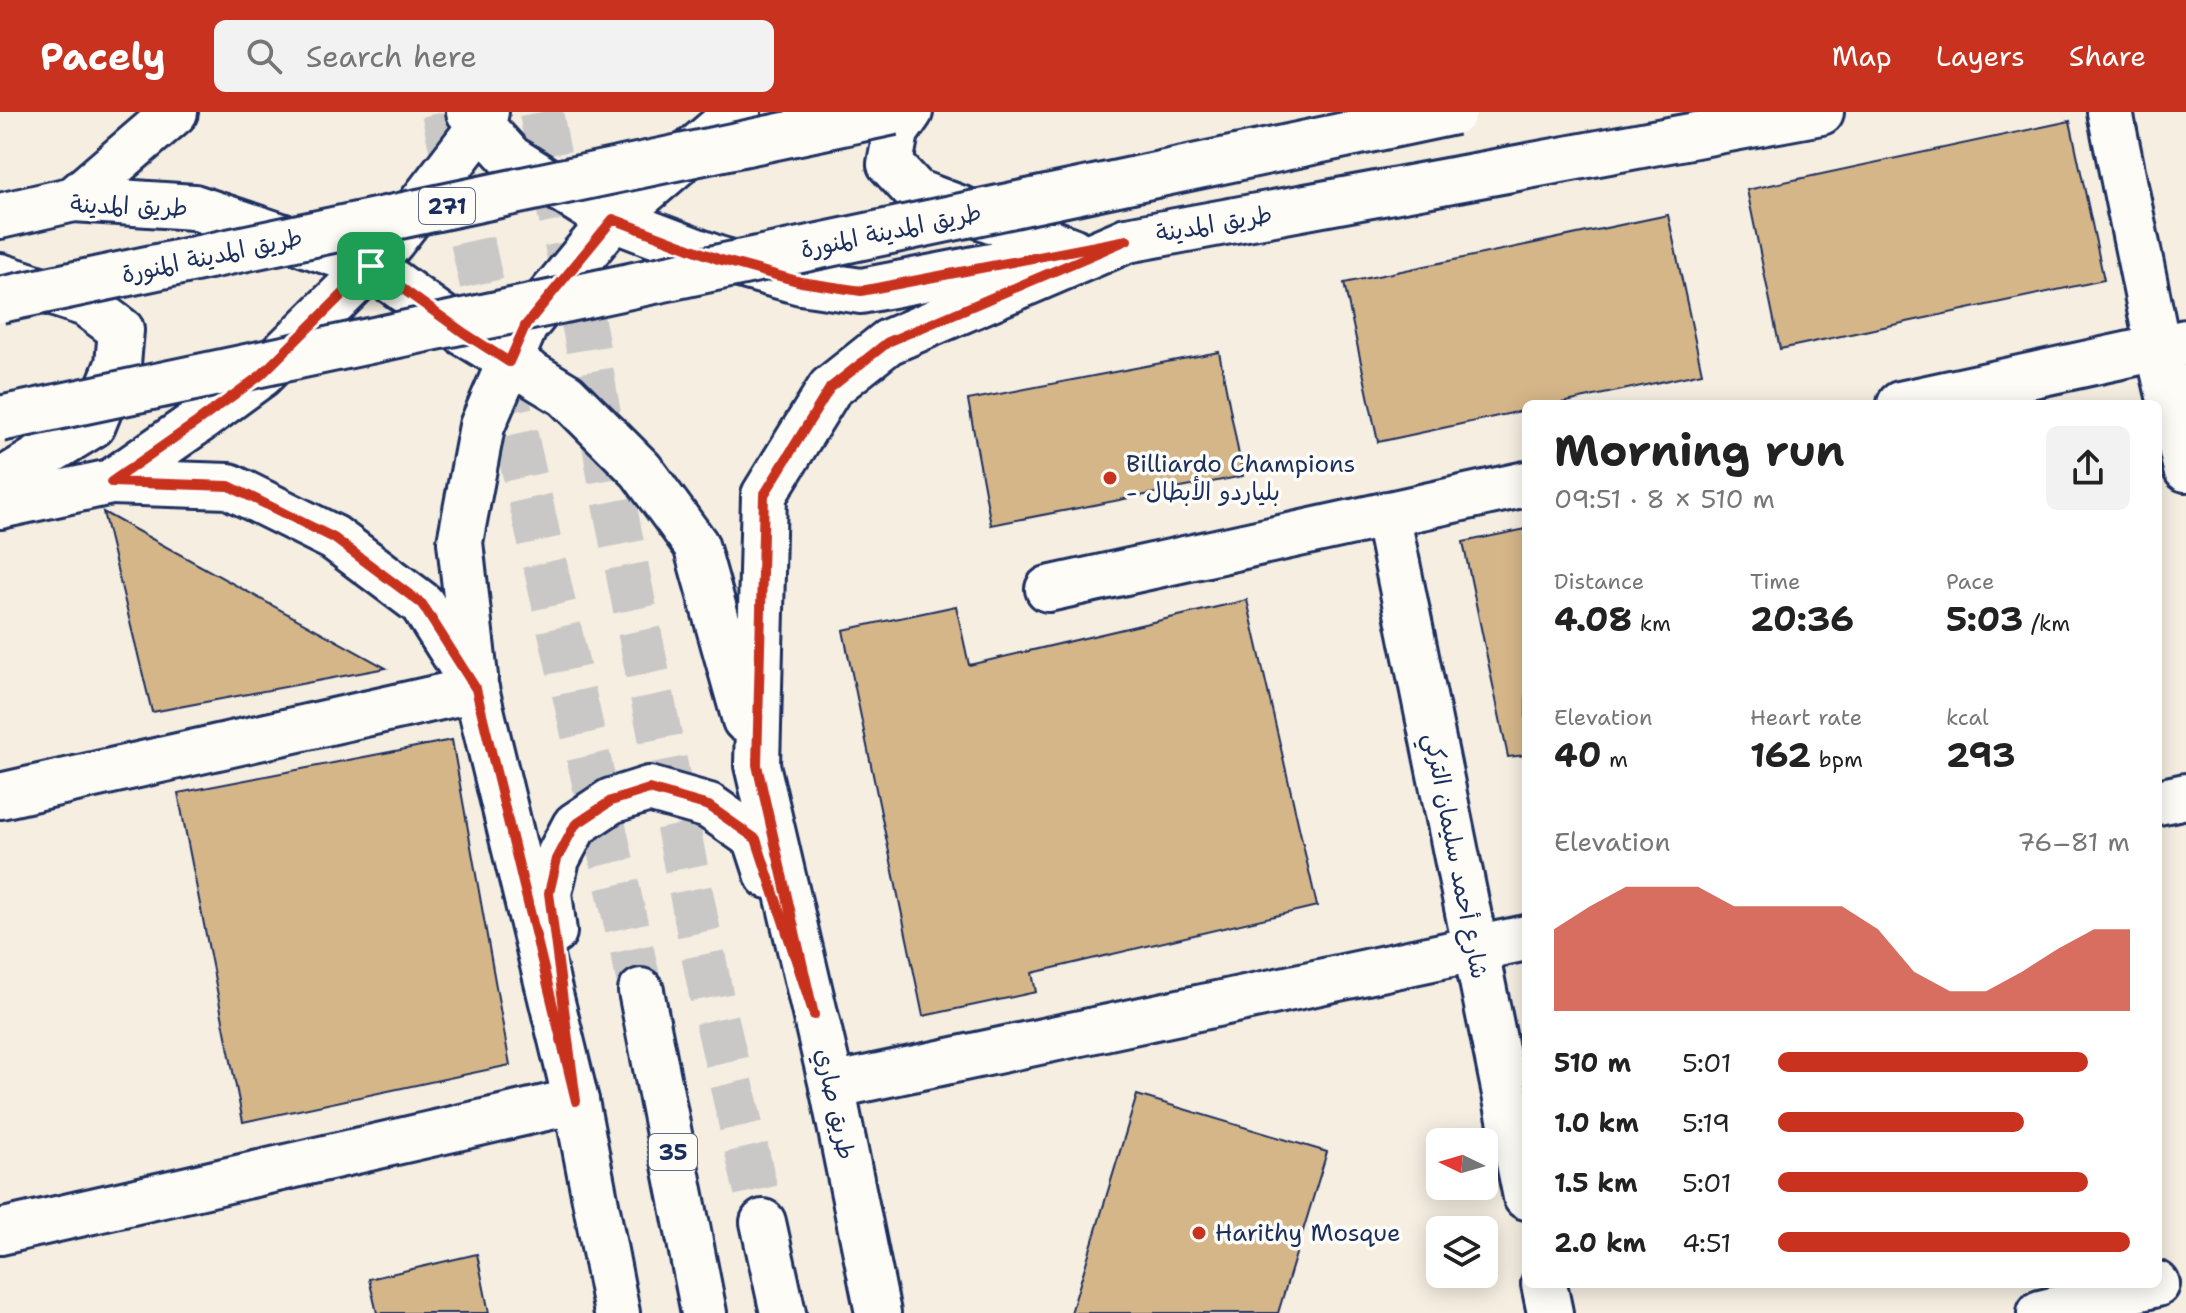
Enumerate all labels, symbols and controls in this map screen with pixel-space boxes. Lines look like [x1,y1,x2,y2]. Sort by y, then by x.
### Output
search box [214,20,774,92]
text: Pacely [40,31,166,82]
icon: search [242,34,286,78]
text: Search here [306,36,477,77]
text: Map [1832,37,1892,75]
text: Layers [1936,37,2025,75]
text: Share [2069,37,2146,75]
street label: طريق المدينة [70,188,188,224]
road number: 271 [419,188,475,224]
street label: طريق المدينة المنورة [798,196,984,266]
street label: طريق المدينة [1153,198,1275,250]
street label: طريق المدينة المنورة [119,221,305,291]
pin [337,232,405,300]
icon: arrive [349,244,393,288]
text: Morning run [1554,421,1845,480]
button: share [2046,426,2130,510]
place label: Billiardo Champions - بلياردو الأبطال [1126,448,1355,508]
marker: Billiardo Champions - بلياردو الأبطال [1101,469,1119,487]
text: 09:51 · 8 × 510 m [1554,481,1775,516]
text: Distance [1554,567,1644,596]
text: Time [1750,567,1800,596]
text: Pace [1946,567,1994,596]
text: 4.08 [1554,596,1632,642]
text: 20:36 [1750,596,1854,642]
text: 5:03 [1946,596,2023,642]
text: km [1632,609,1671,638]
text: /km [2023,609,2070,638]
text: Elevation [1554,703,1652,732]
text: Heart rate [1750,703,1862,732]
text: kcal [1946,703,1989,732]
street label: شارع أحمد سليمان التركي [1412,731,1496,982]
text: 40 [1554,732,1602,778]
text: 162 [1750,732,1811,778]
text: 293 [1946,732,2016,778]
text: m [1602,745,1628,774]
text: bpm [1811,745,1863,774]
text: Elevation [1554,824,1670,859]
text: 76–81 m [2017,824,2130,859]
street label: طريق صاري [807,1045,862,1163]
text: 510 m [1554,1045,1631,1080]
text: 5:01 [1682,1045,1731,1080]
text: 1.0 km [1554,1105,1639,1140]
text: 5:19 [1682,1105,1730,1140]
north arrow [1426,1128,1498,1200]
map controls [1426,1128,1498,1288]
road number: 35 [649,1134,697,1170]
text: 1.5 km [1554,1165,1638,1200]
text: 5:01 [1682,1165,1731,1200]
button: layers [1426,1216,1498,1288]
place label: Harithy Mosque [1215,1217,1400,1249]
marker: Harithy Mosque [1190,1224,1208,1242]
text: 2.0 km [1554,1225,1646,1260]
text: 4:51 [1682,1225,1731,1260]

